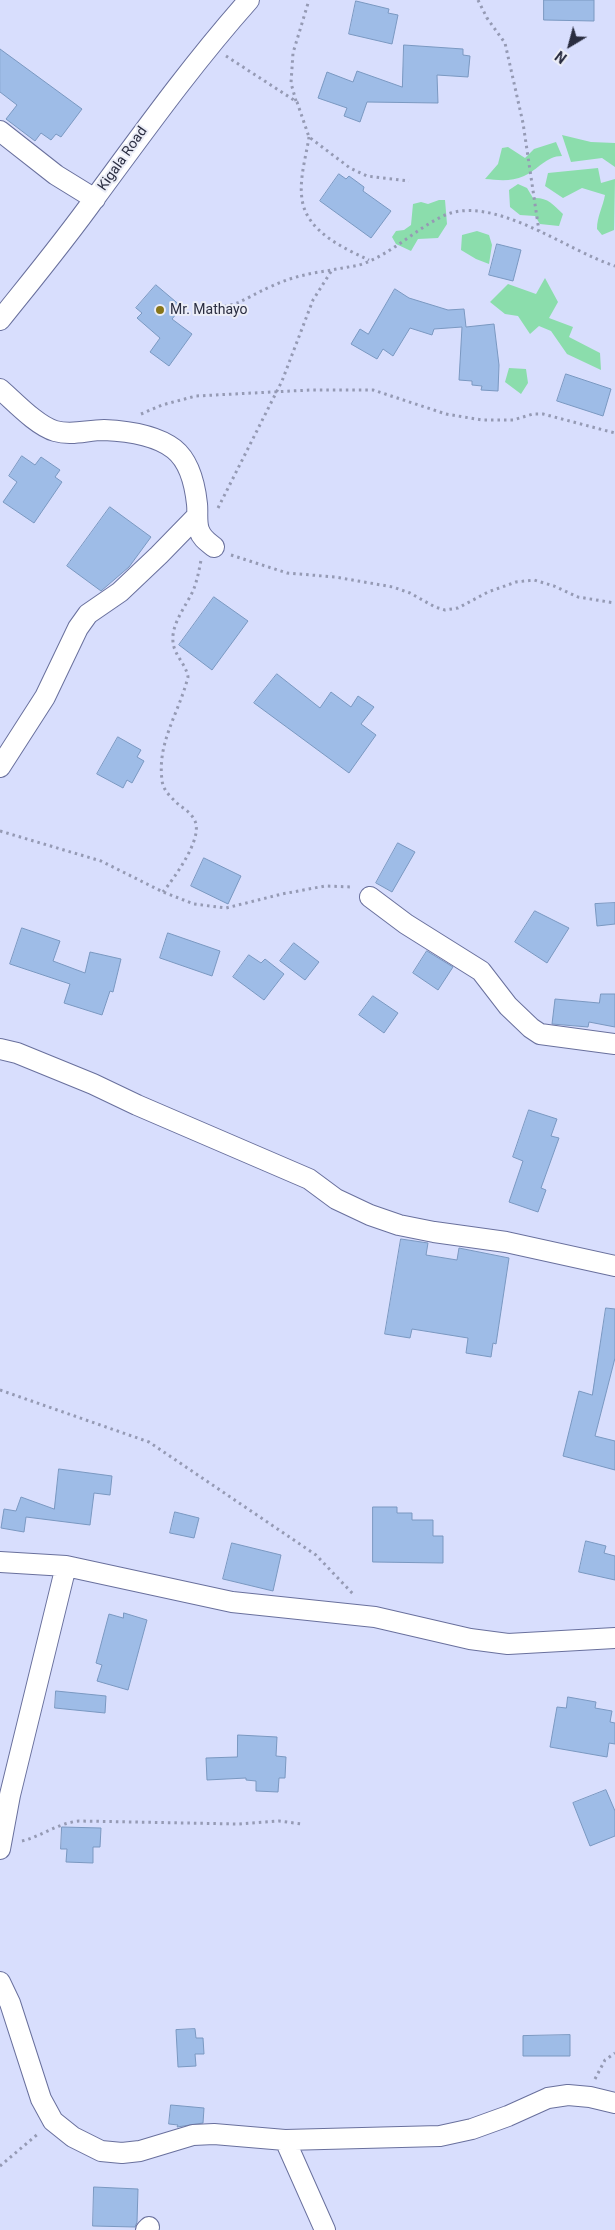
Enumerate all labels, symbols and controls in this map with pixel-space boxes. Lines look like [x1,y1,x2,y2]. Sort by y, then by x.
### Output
north arrow [545,20,595,70]
text: N [552,48,570,66]
street label: Kigala Road [95,124,151,194]
place label: Mr. Mathayo [170,302,247,318]
marker: Mr. Mathayo [154,304,166,316]

